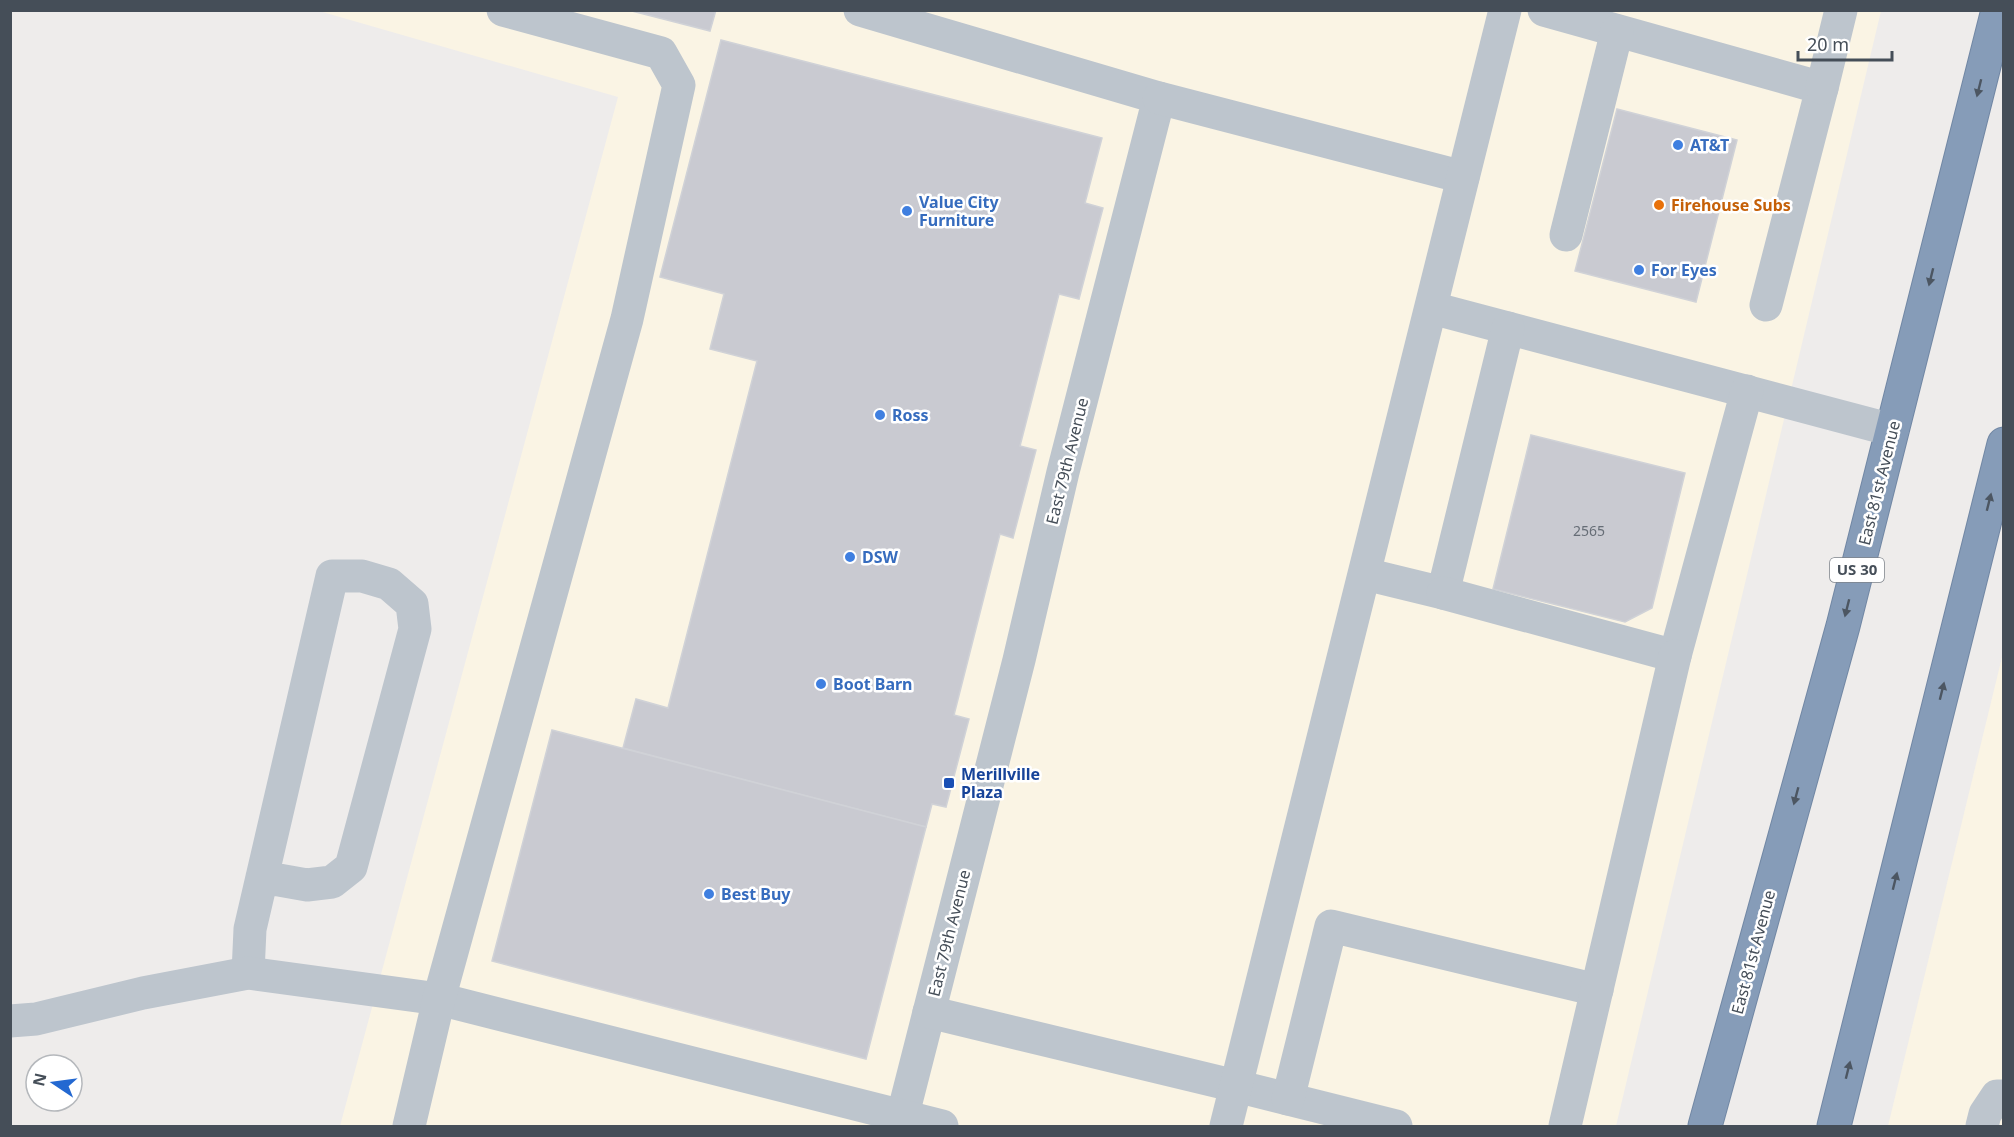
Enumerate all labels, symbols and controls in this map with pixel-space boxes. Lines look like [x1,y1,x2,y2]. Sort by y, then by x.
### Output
scale bar [1798,24,1892,62]
text: 20 m [1807,32,1849,56]
one-way arrow [1973,78,1983,97]
place label: AT&T [1690,134,1729,156]
marker: AT&T [1671,138,1685,152]
place label: Value City Furniture [919,191,1000,231]
place label: Firehouse Subs [1671,194,1791,216]
marker: Firehouse Subs [1652,198,1666,212]
marker: Value City Furniture [900,204,914,218]
place label: For Eyes [1651,259,1717,281]
marker: For Eyes [1632,263,1646,277]
one-way arrow [1926,267,1936,286]
street label: East 79th Avenue [1041,395,1093,527]
place label: Ross [892,404,929,426]
marker: Ross [873,408,887,422]
street label: East 81st Avenue [1853,418,1905,548]
one-way arrow [1985,493,1995,511]
house number: 2565 [1573,521,1605,540]
place label: DSW [862,546,899,568]
marker: DSW [843,550,857,564]
road number: US 30 [1830,558,1884,582]
one-way arrow [1842,599,1852,617]
place label: Boot Barn [833,673,913,695]
marker: Boot Barn [814,677,828,691]
one-way arrow [1938,682,1948,701]
place label: Merillville Plaza [961,763,1040,803]
marker: Merillville Plaza [942,776,956,790]
one-way arrow [1791,787,1800,805]
street label: East 79th Avenue [923,867,975,999]
one-way arrow [1891,871,1901,890]
place label: Best Buy [721,883,791,905]
marker: Best Buy [702,887,716,901]
street label: East 81st Avenue [1726,888,1780,1016]
north arrow [24,1053,84,1113]
one-way arrow [1844,1061,1854,1079]
text: N [27,1071,52,1088]

